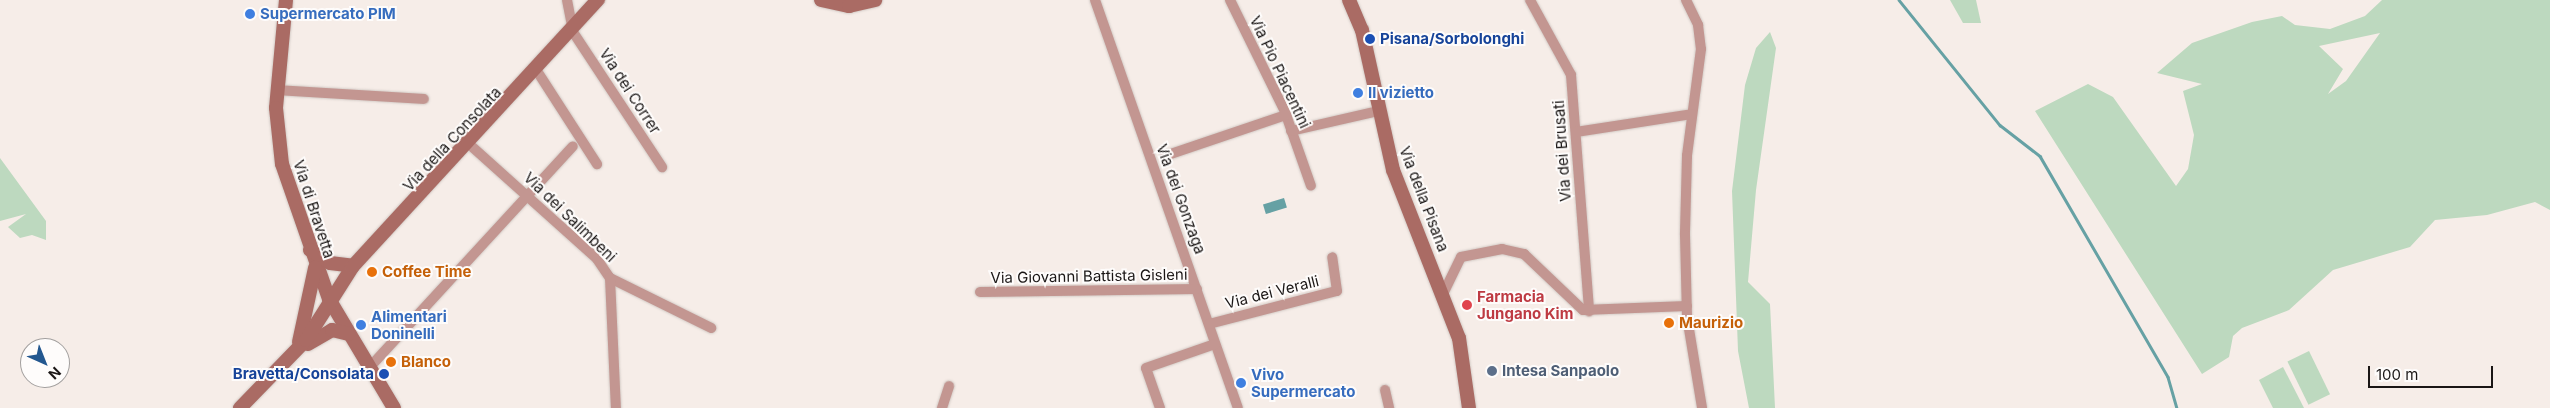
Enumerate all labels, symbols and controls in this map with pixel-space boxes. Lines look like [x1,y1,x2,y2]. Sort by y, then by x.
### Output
place label: Supermercato PIM [260,5,396,23]
marker: Supermercato PIM [244,8,256,20]
street label: Via Pio Piacentini [1246,13,1314,131]
place label: Pisana/Sorbolonghi [1380,30,1524,48]
marker: Pisana/Sorbolonghi [1364,33,1376,45]
street label: Via dei Correr [596,45,664,137]
street label: Via della Consolata [399,83,505,195]
place label: Il vizietto [1368,84,1434,102]
marker: Il vizietto [1352,87,1364,99]
street label: Via dei Brusati [1549,100,1575,202]
street label: Via dei Gonzaga [1153,142,1209,256]
street label: Via della Pisana [1396,144,1452,254]
street label: Via di Bravetta [290,158,338,260]
street label: Via dei Salimbeni [520,168,620,266]
place label: Coffee Time [382,263,471,281]
street label: Via Giovanni Battista Gisleni [990,265,1188,287]
marker: Coffee Time [366,266,378,278]
street label: Via dei Veralli [1223,272,1321,312]
place label: Farmacia Jungano Kim [1477,287,1573,322]
marker: Farmacia Jungano Kim [1461,299,1473,311]
place label: Alimentari Doninelli [371,307,447,342]
place label: Maurizio [1679,314,1743,332]
marker: Maurizio [1663,317,1675,329]
marker: Alimentari Doninelli [355,319,367,331]
north arrow [20,338,70,388]
place label: Blanco [401,353,451,371]
marker: Blanco [385,356,397,368]
scale bar [2370,356,2495,388]
place label: Intesa Sanpaolo [1502,362,1619,380]
text: N [45,364,65,383]
place label: Bravetta/Consolata [233,365,374,383]
place label: Vivo Supermercato [1251,365,1355,400]
marker: Intesa Sanpaolo [1486,365,1498,377]
text: 100 m [2376,365,2418,384]
marker: Bravetta/Consolata [378,368,390,380]
marker: Vivo Supermercato [1235,377,1247,389]

